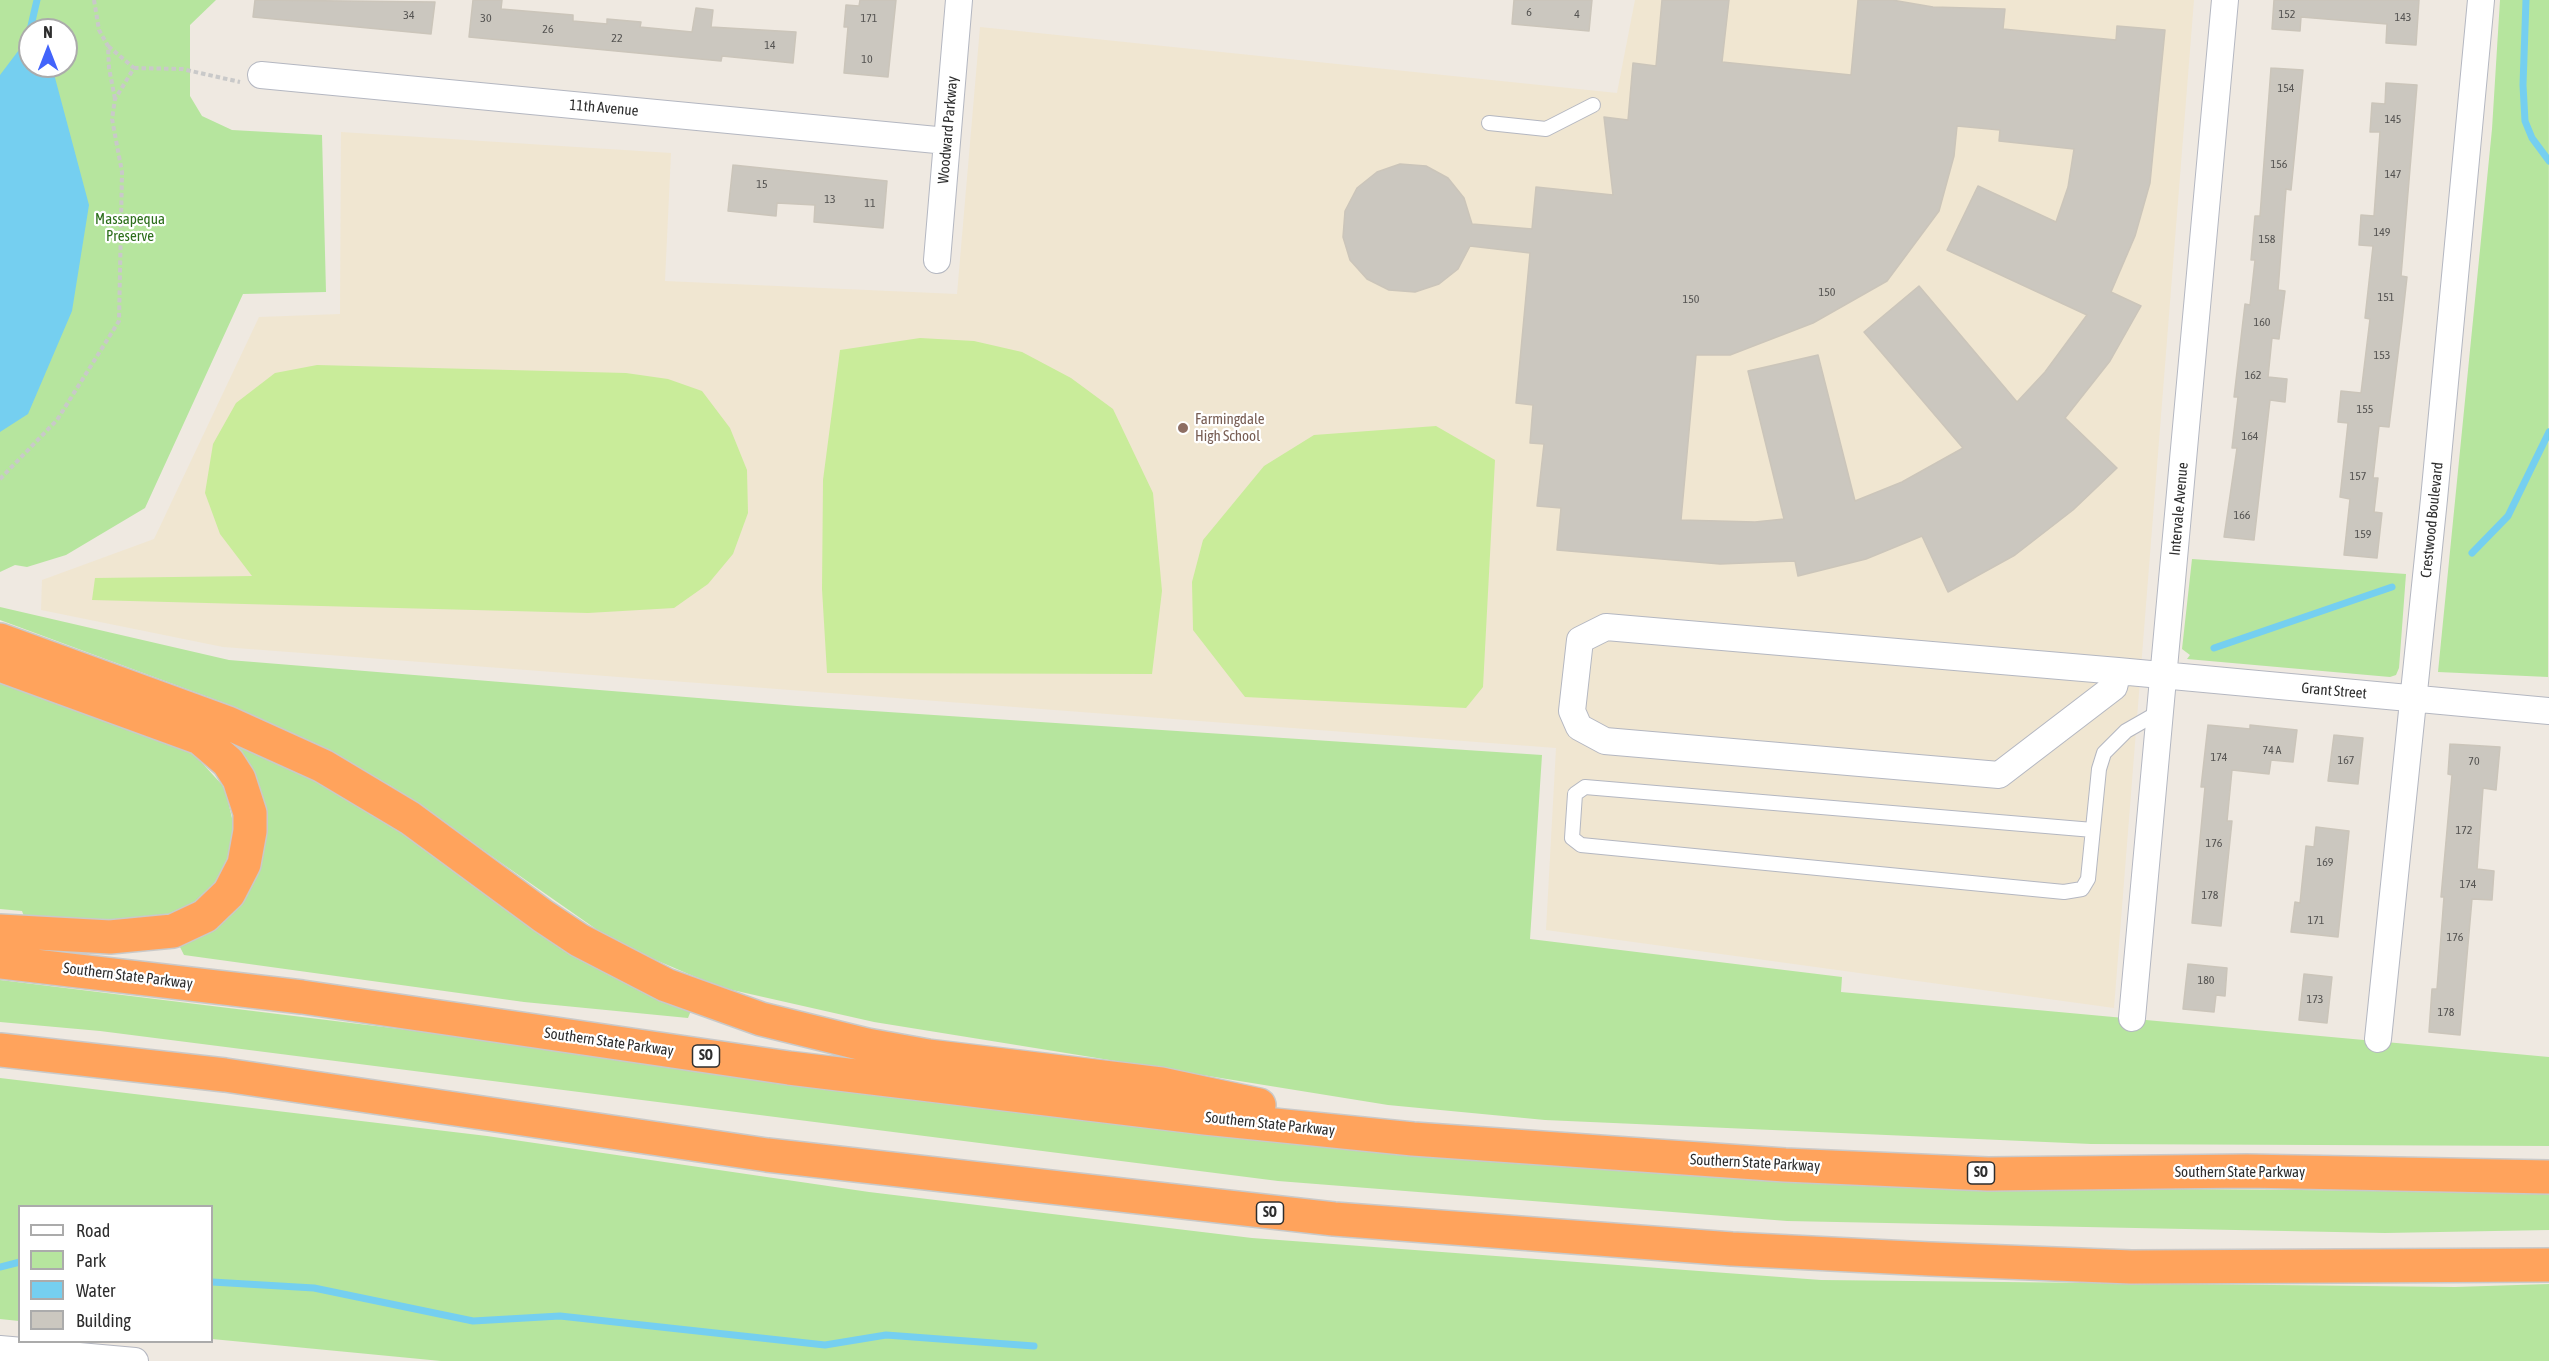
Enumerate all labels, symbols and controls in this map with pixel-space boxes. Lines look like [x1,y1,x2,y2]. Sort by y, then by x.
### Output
house number: 6 [1526,5,1532,19]
house number: 4 [1574,7,1580,21]
house number: 152 [2279,7,2295,21]
house number: 34 [403,8,415,22]
house number: 143 [2395,10,2411,24]
house number: 30 [480,11,492,25]
house number: 171 [861,11,877,25]
north arrow [18,18,78,78]
house number: 26 [542,22,554,36]
text: N [43,23,53,41]
house number: 22 [611,31,623,45]
house number: 14 [764,38,776,52]
house number: 10 [861,52,873,66]
street label: Woodward Parkway [934,75,962,185]
house number: 154 [2278,81,2294,95]
street label: 11th Avenue [569,96,639,120]
house number: 145 [2385,112,2401,126]
house number: 156 [2271,157,2287,171]
house number: 147 [2385,167,2401,181]
house number: 15 [756,177,768,191]
house number: 13 [824,192,836,206]
house number: 11 [864,196,876,210]
park label: Massapequa Preserve [95,210,165,245]
house number: 149 [2374,225,2390,239]
house number: 158 [2259,232,2275,246]
house number: 150 [1819,285,1835,299]
house number: 151 [2378,290,2394,304]
house number: 150 [1683,292,1699,306]
house number: 160 [2254,315,2270,329]
house number: 153 [2374,348,2390,362]
house number: 162 [2245,368,2261,382]
house number: 155 [2357,402,2373,416]
place label: Farmingdale High School [1195,410,1265,445]
marker: Farmingdale High School [1176,421,1190,435]
house number: 164 [2242,429,2258,443]
street label: Crestwood Boulevard [2417,461,2447,579]
street label: Intervale Avenue [2166,462,2192,556]
house number: 157 [2350,469,2366,483]
house number: 166 [2234,508,2250,522]
house number: 159 [2355,527,2371,541]
street label: Grant Street [2301,679,2367,703]
house number: 74 A [2263,743,2281,757]
house number: 174 [2211,750,2227,764]
house number: 167 [2338,753,2354,767]
house number: 70 [2468,754,2480,768]
house number: 172 [2456,823,2472,837]
house number: 176 [2206,836,2222,850]
house number: 169 [2317,855,2333,869]
house number: 174 [2460,877,2476,891]
house number: 178 [2202,888,2218,902]
house number: 171 [2308,913,2324,927]
house number: 176 [2447,930,2463,944]
street label: Southern State Parkway [62,959,194,993]
house number: 180 [2198,973,2214,987]
house number: 173 [2307,992,2323,1006]
house number: 178 [2438,1005,2454,1019]
street label: Southern State Parkway [543,1024,675,1060]
road number: SO [692,1045,720,1067]
street label: Southern State Parkway [1204,1108,1336,1140]
street label: Southern State Parkway [1689,1151,1821,1175]
road number: SO [1968,1162,1994,1184]
street label: Southern State Parkway [2175,1163,2305,1181]
road number: SO [1256,1202,1284,1224]
legend [18,1205,213,1343]
text: Road [76,1220,110,1241]
text: Park [76,1250,106,1271]
text: Water [76,1280,115,1301]
text: Building [76,1310,131,1331]

